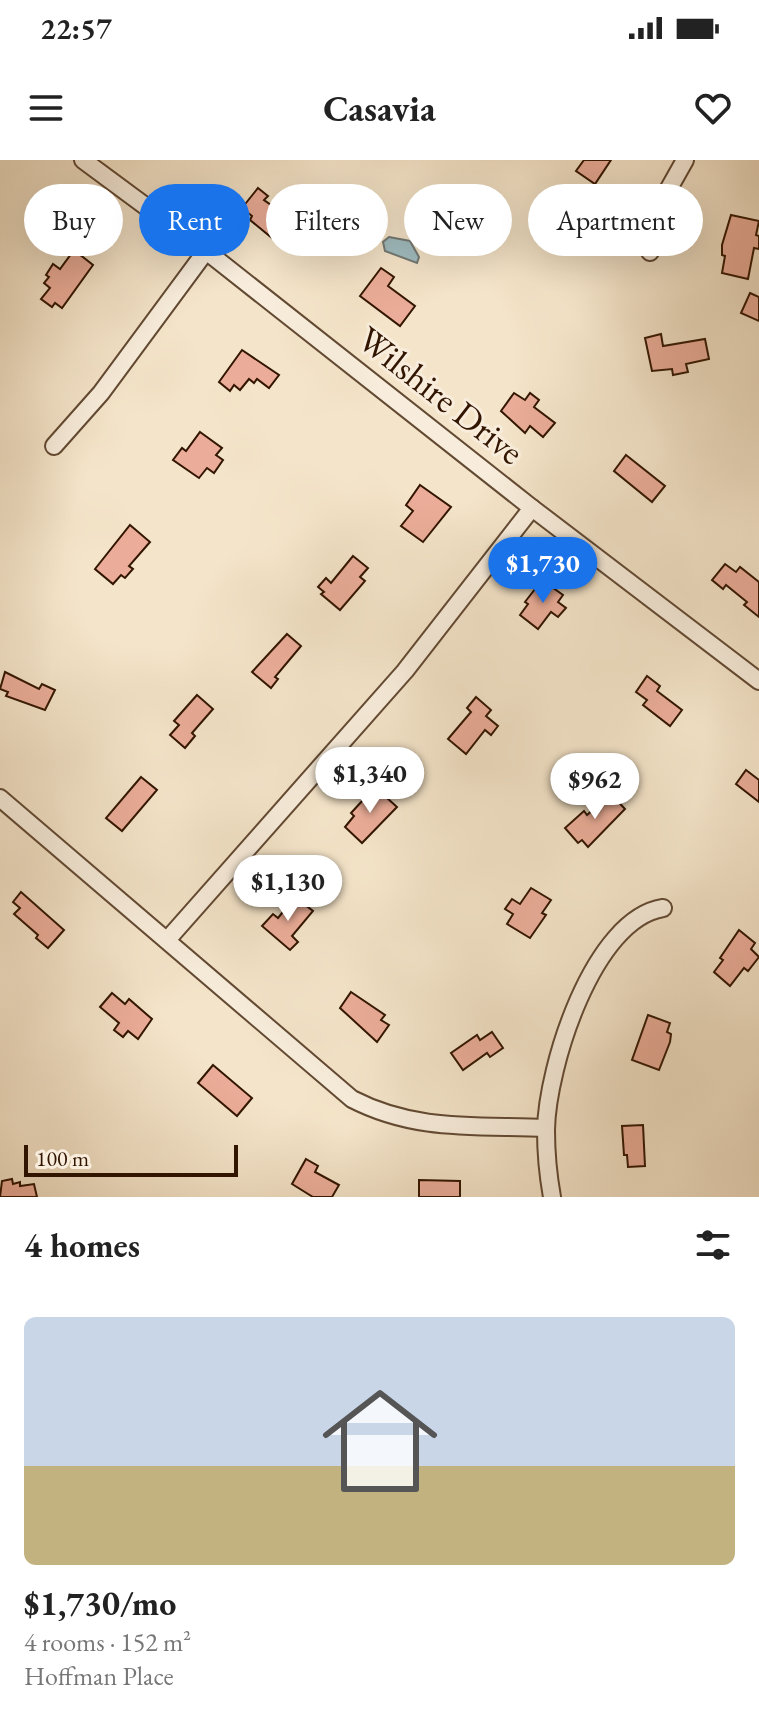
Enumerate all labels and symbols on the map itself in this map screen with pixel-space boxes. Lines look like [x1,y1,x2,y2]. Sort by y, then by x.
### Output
street label: Wilshire Drive [348,315,534,475]
pin: $1,730 [478,537,608,605]
pin: $1,340 [305,747,435,815]
pin: $962 [548,753,642,821]
pin: $1,130 [223,855,353,923]
scale bar [24,1141,238,1177]

